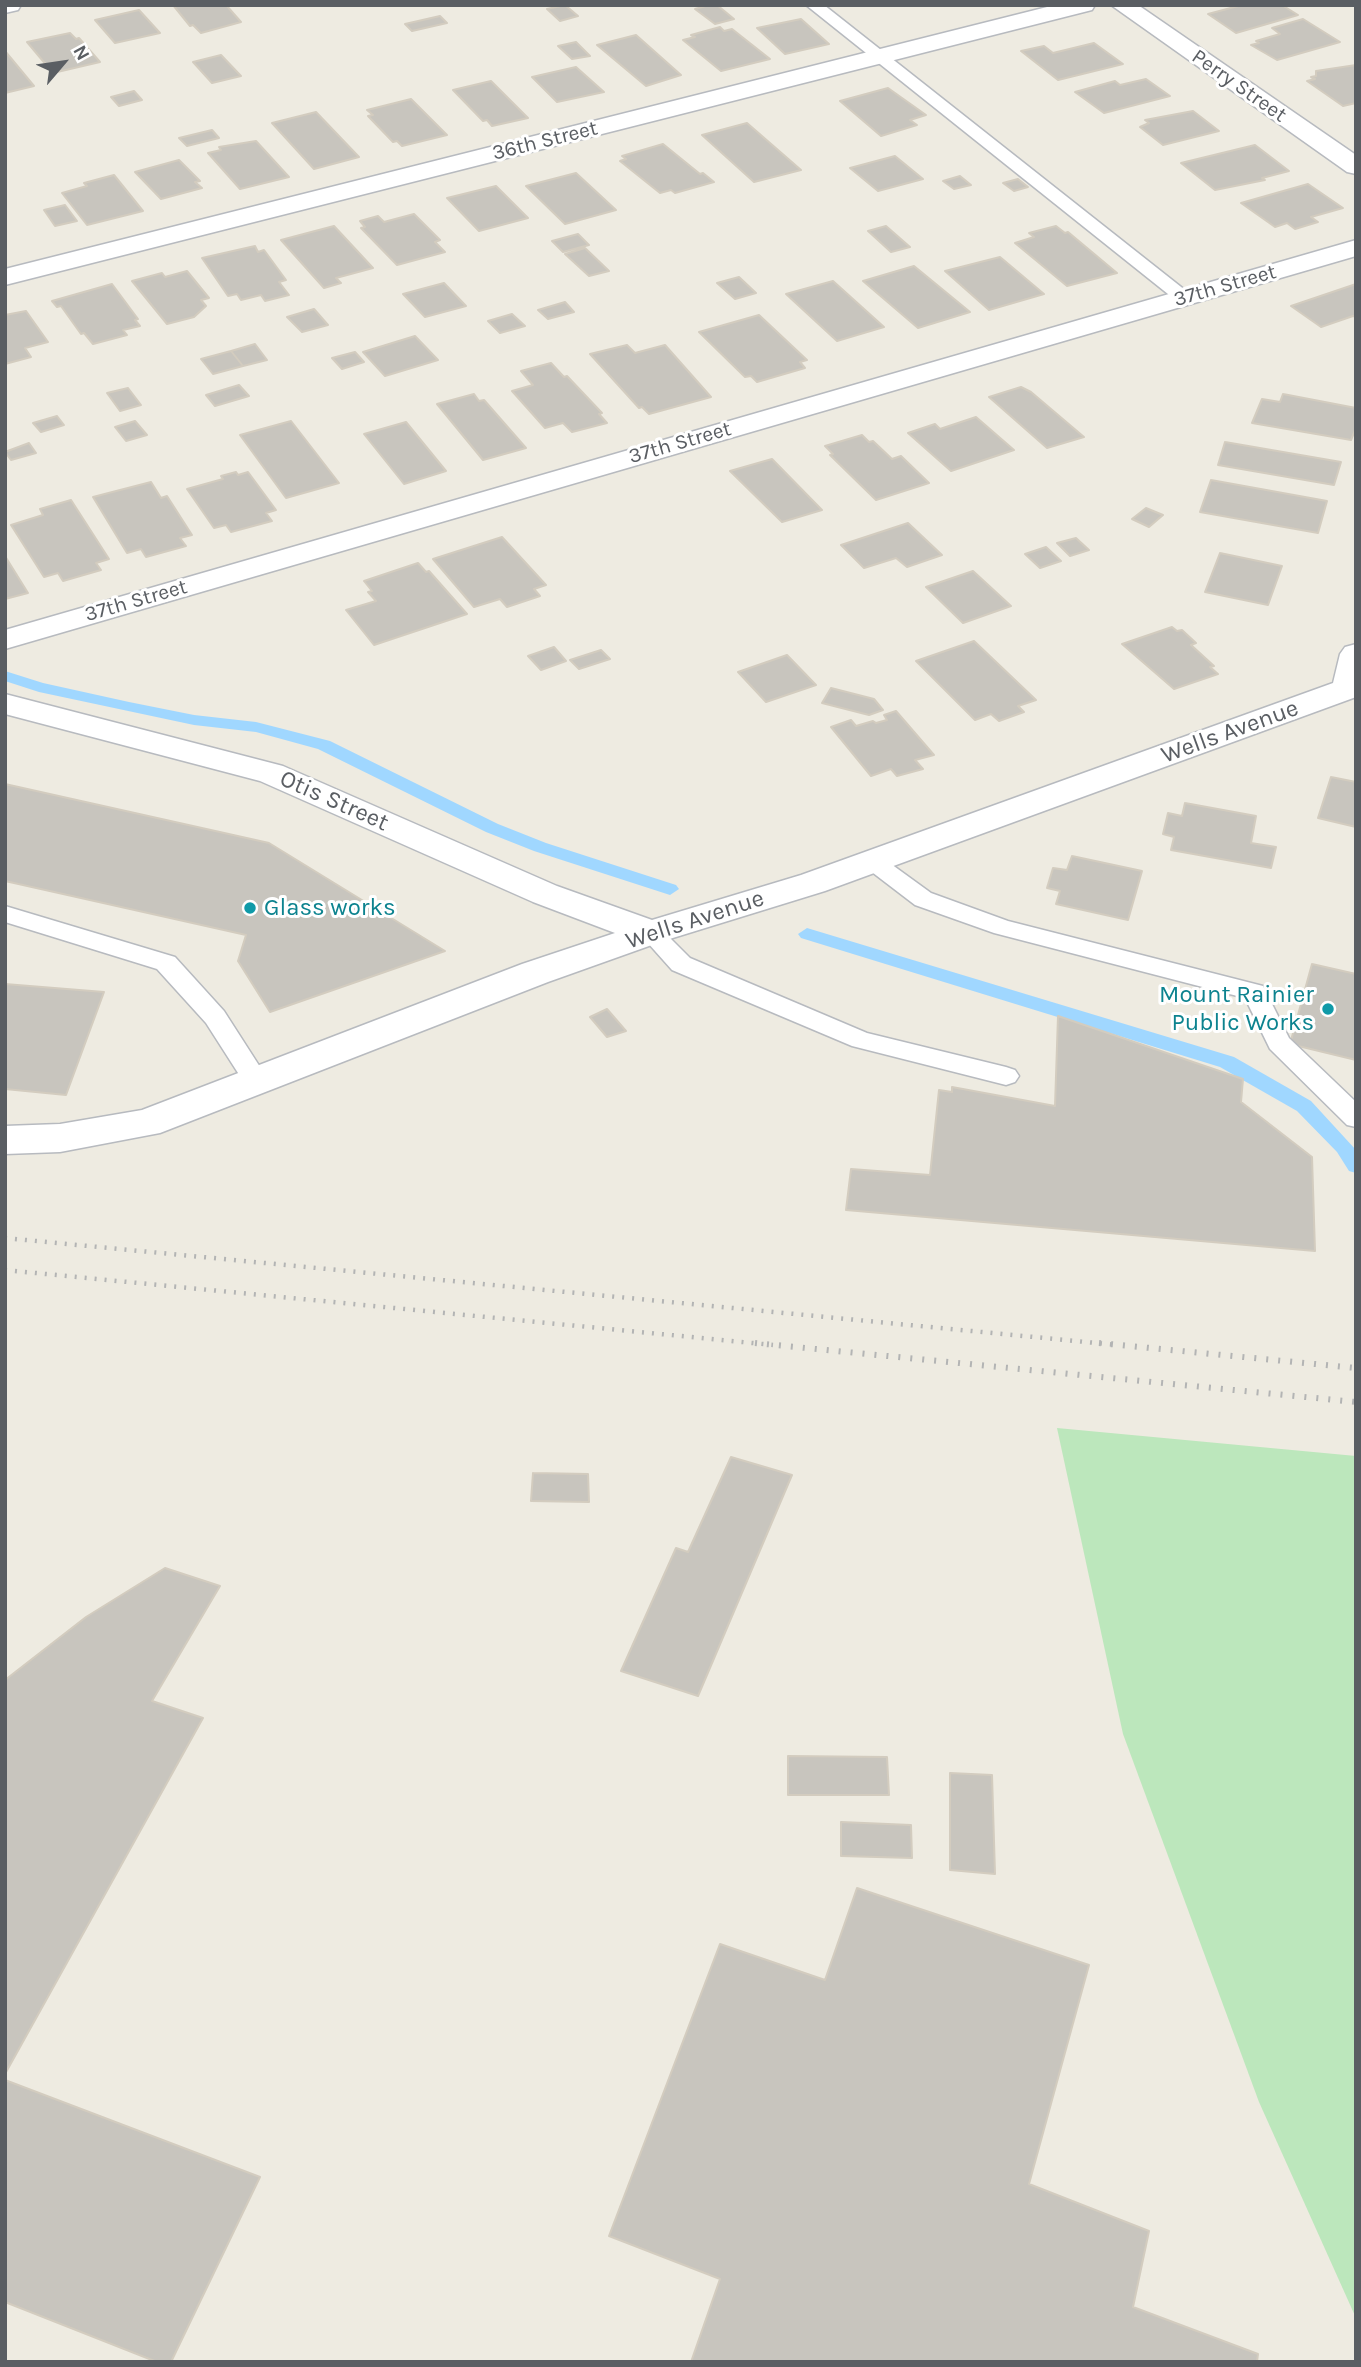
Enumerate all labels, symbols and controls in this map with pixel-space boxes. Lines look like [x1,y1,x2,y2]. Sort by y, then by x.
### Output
north arrow [28,28,98,98]
text: N [68,42,94,64]
street label: Perry Street [1187,44,1291,128]
street label: 36th Street [490,116,600,166]
street label: 37th Street [1171,259,1279,313]
street label: 37th Street [626,416,734,470]
street label: 37th Street [82,574,190,628]
street label: Wells Avenue [1158,694,1302,770]
street label: Otis Street [275,764,393,838]
street label: Wells Avenue [622,884,768,956]
place label: Glass works [264,894,396,922]
marker: Glass works [242,900,258,916]
place label: Mount Rainier Public Works [1159,981,1314,1037]
marker: Mount Rainier Public Works [1320,1001,1336,1017]

